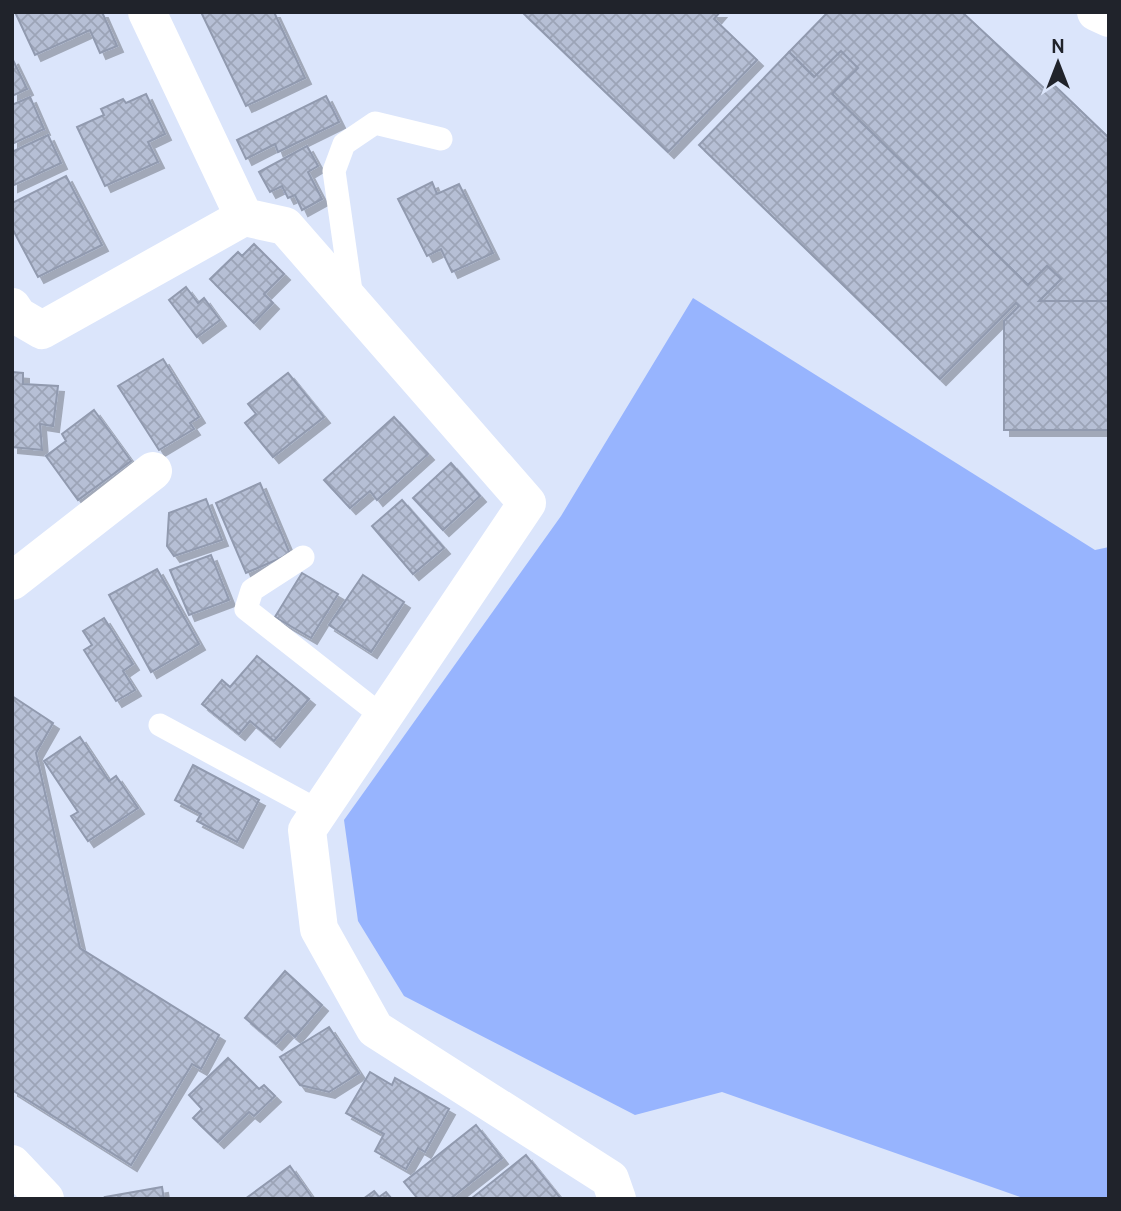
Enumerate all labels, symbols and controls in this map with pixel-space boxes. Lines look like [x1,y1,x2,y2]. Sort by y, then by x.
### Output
north arrow [1023,28,1093,98]
text: N [1051,35,1065,58]

